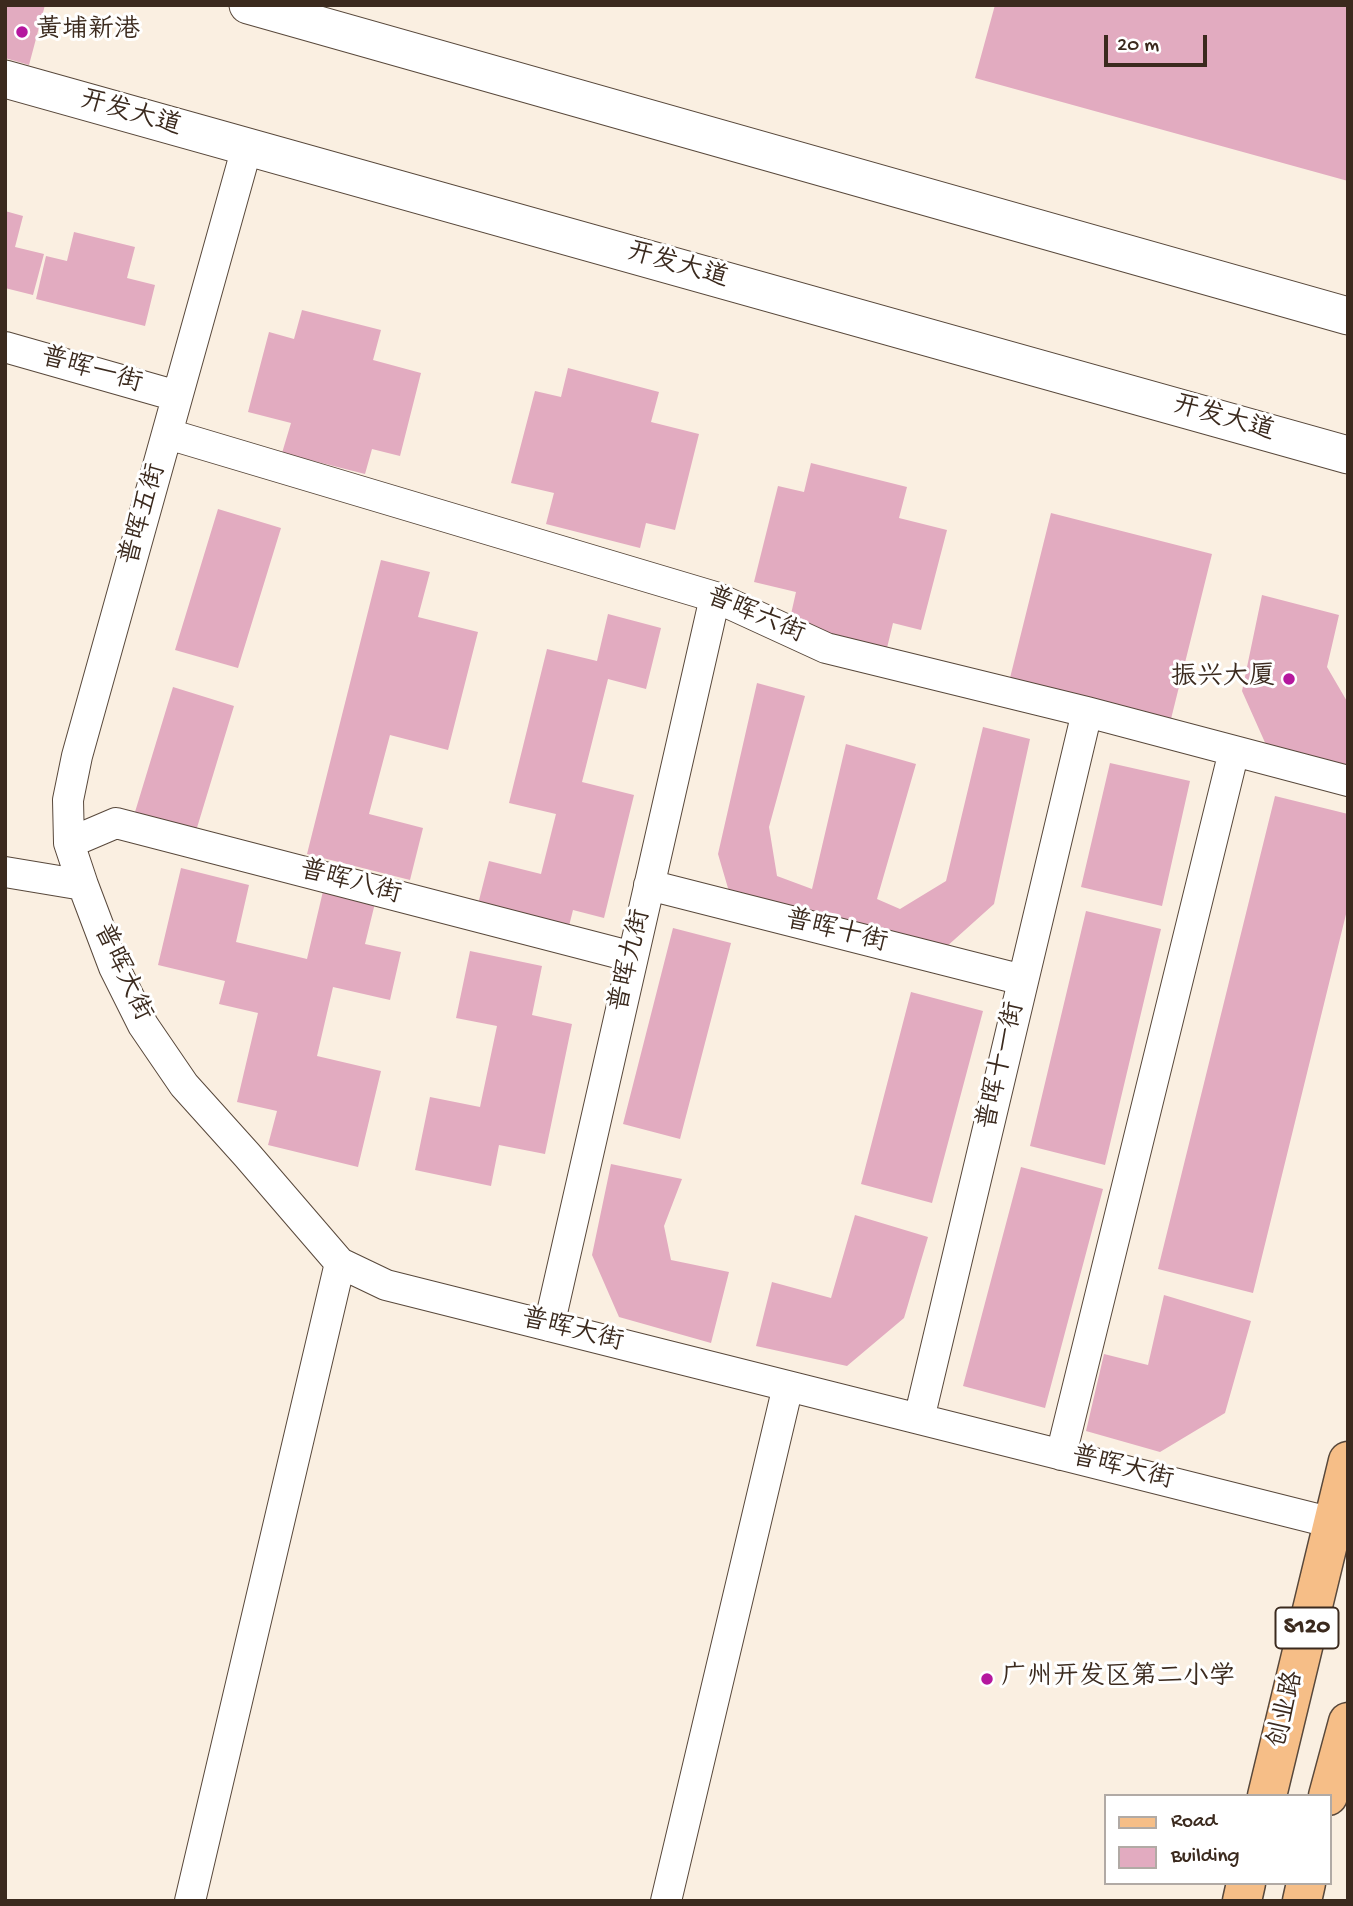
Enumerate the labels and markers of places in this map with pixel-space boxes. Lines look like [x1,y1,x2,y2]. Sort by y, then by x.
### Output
place label: 黄埔新港 [36,16,140,48]
marker: 黄埔新港 [14,24,30,40]
place label: 振兴大厦 [1171,663,1275,695]
marker: 振兴大厦 [1281,671,1297,687]
place label: 广州开发区第二小学 [1001,1663,1235,1695]
marker: 广州开发区第二小学 [979,1671,995,1687]

